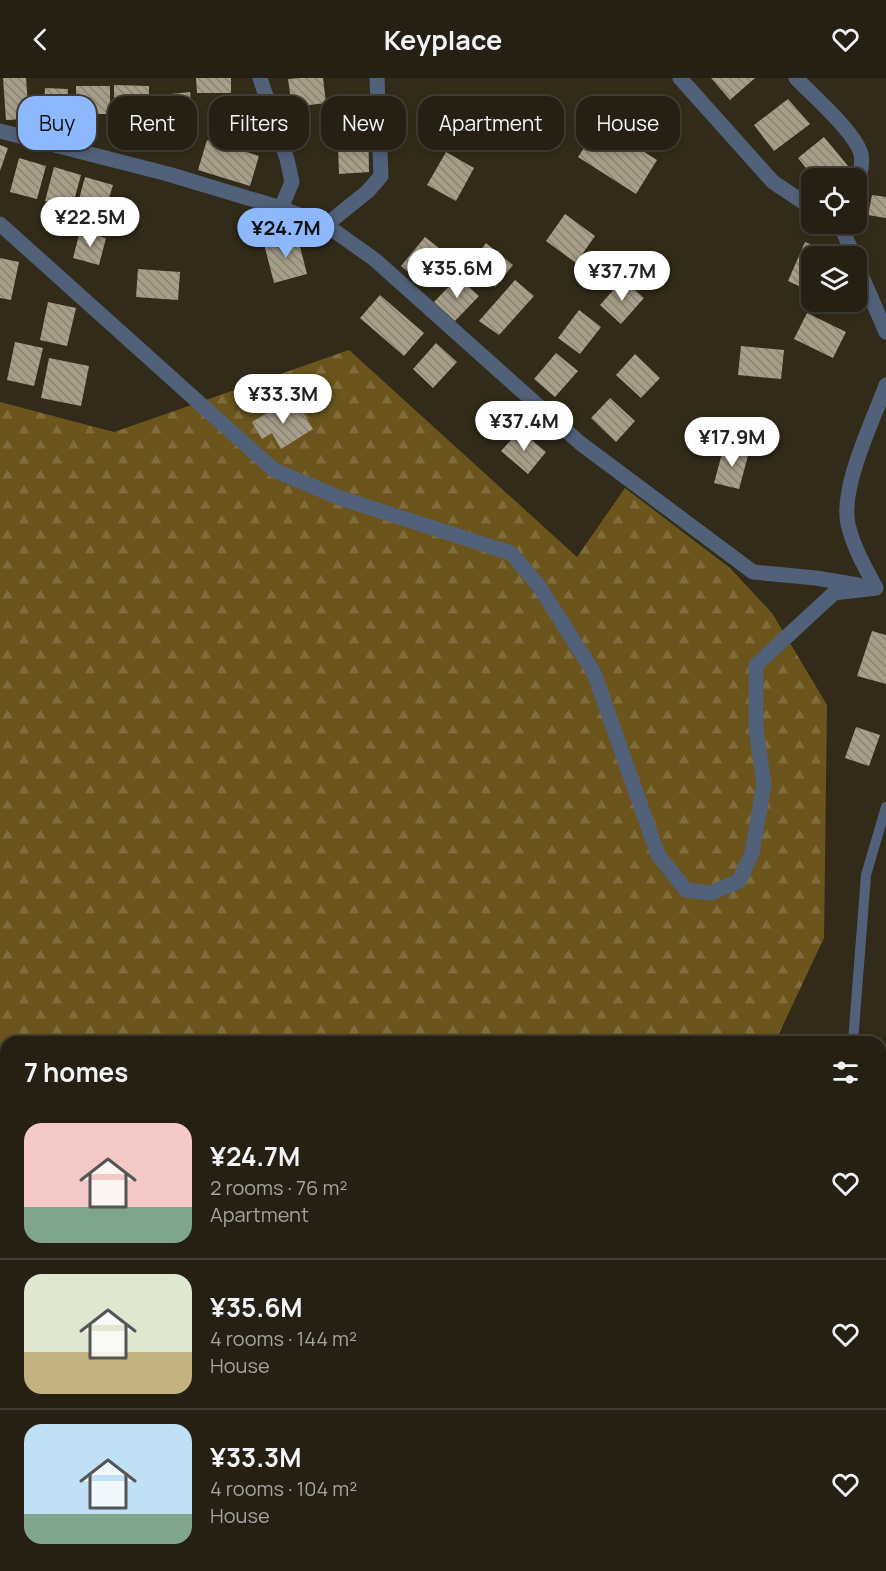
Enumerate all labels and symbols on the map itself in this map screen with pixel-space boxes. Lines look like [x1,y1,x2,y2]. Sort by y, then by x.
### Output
pin: ¥22.5M [41,197,139,248]
pin: ¥24.7M [237,208,335,259]
pin: ¥35.6M [408,248,506,299]
pin: ¥37.7M [573,251,671,302]
pin: ¥33.3M [234,374,332,425]
pin: ¥37.4M [475,401,573,452]
pin: ¥17.9M [683,417,781,468]

